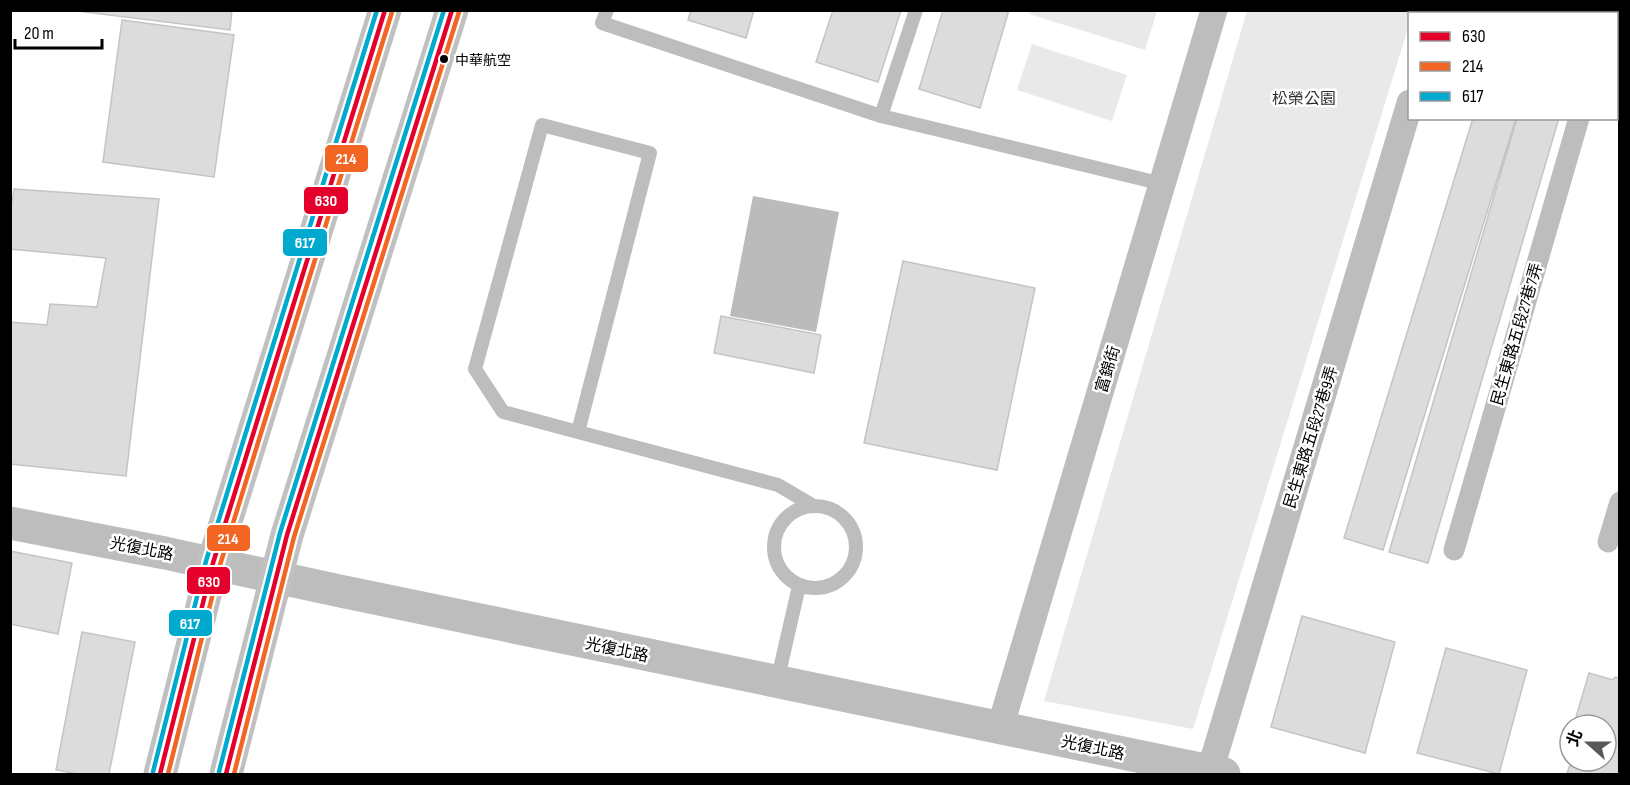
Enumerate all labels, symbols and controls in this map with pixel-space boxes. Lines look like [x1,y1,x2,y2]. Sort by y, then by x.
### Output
scale bar [15,12,102,50]
legend [1408,12,1618,120]
text: 20 m [24,23,54,44]
text: 630 [1462,26,1485,47]
place label: 中華航空 [455,52,511,69]
marker: 中華航空 [438,53,450,65]
text: 214 [1462,56,1484,77]
text: 617 [1462,86,1484,107]
park label: 松榮公園 [1272,90,1336,109]
line badge: 214 [324,144,369,173]
text: 214 [336,150,357,169]
line badge: 630 [303,186,349,215]
text: 630 [315,192,337,211]
line badge: 617 [282,228,328,257]
text: 617 [295,234,315,253]
street label: 民生東路五段27巷7弄 [1488,261,1547,408]
street label: 富錦街 [1092,344,1125,395]
street label: 民生東路五段27巷9弄 [1281,364,1342,511]
line badge: 214 [206,524,251,552]
text: 214 [218,530,239,549]
street label: 光復北路 [108,534,175,565]
line badge: 630 [186,566,231,595]
text: 630 [198,573,220,592]
line badge: 617 [168,609,213,637]
text: 617 [180,615,200,634]
street label: 光復北路 [583,635,650,666]
north arrow [1558,713,1618,773]
text: 北 [1564,727,1587,749]
street label: 光復北路 [1059,733,1126,764]

